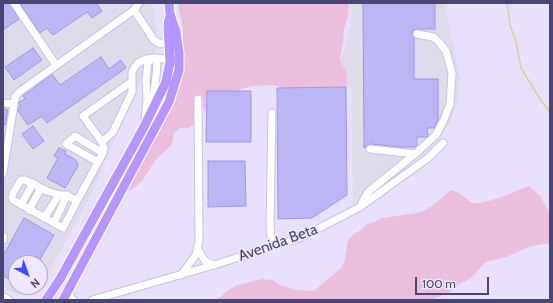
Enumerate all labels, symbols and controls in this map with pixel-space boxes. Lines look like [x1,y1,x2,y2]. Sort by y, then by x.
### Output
street label: Avenida Beta [236,220,320,266]
north arrow [8,255,48,295]
scale bar [417,269,491,295]
text: N [28,275,43,291]
text: 100 m [422,276,456,291]

